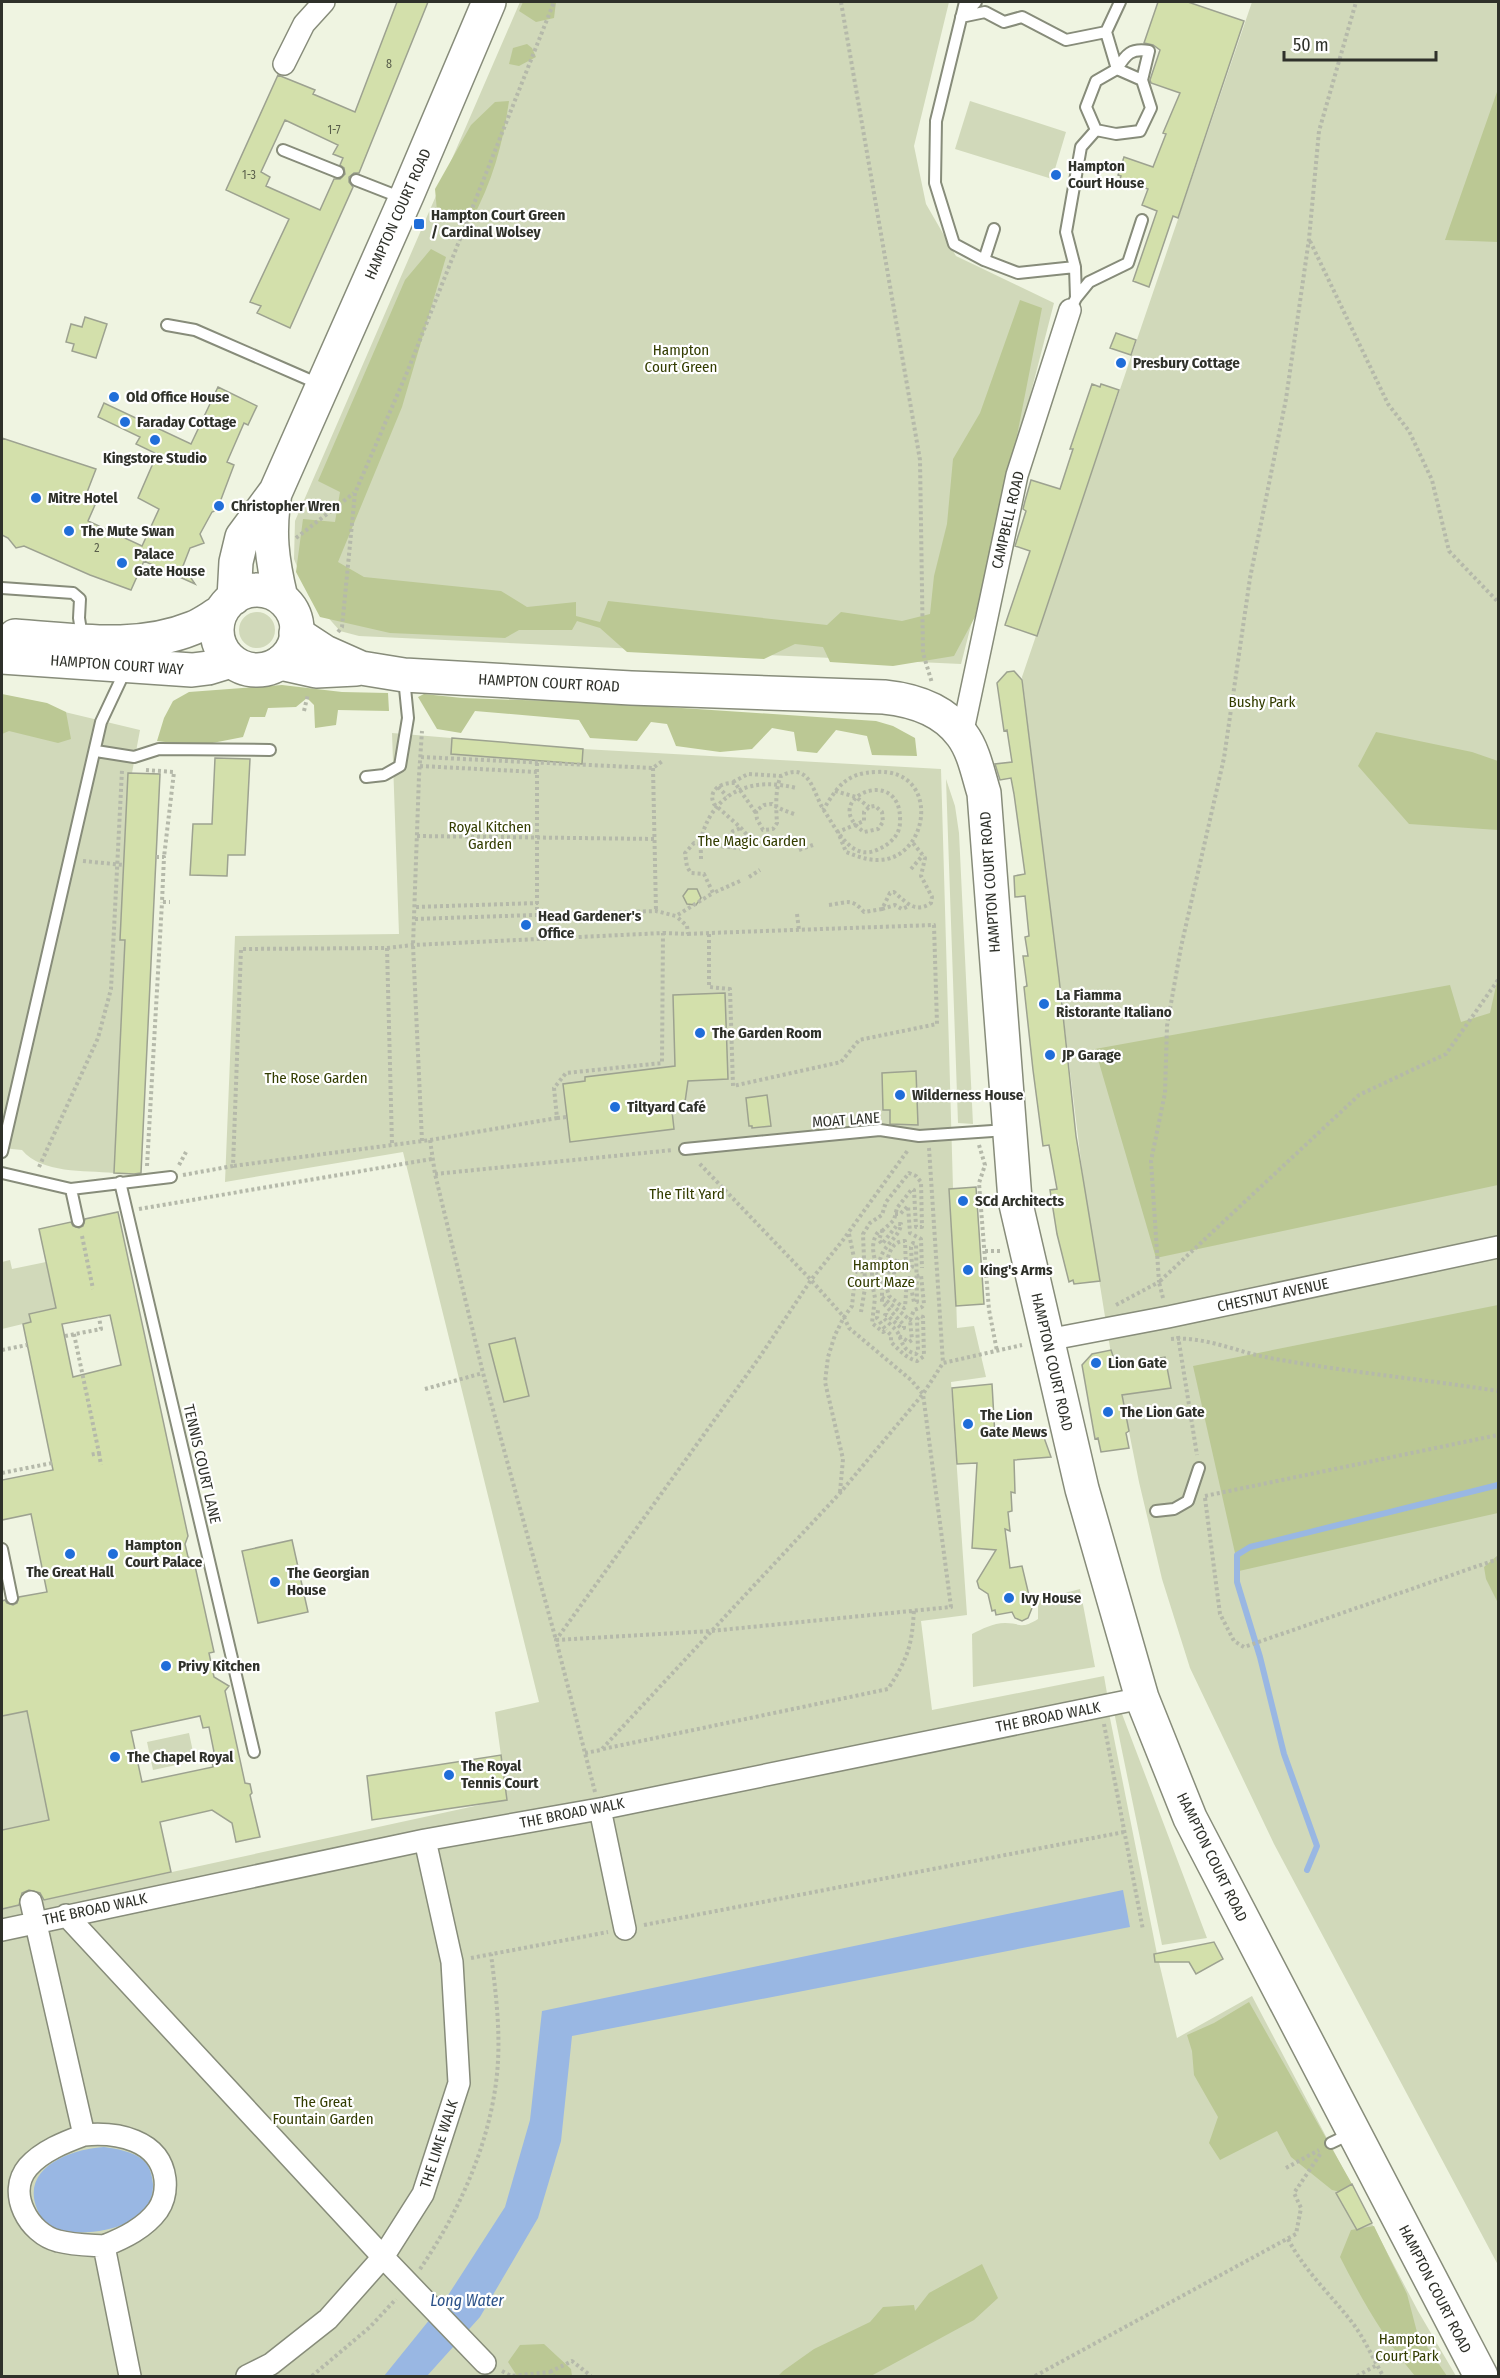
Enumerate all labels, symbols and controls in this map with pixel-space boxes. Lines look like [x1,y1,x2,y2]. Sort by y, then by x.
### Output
scale bar [1284,24,1436,62]
text: 50 m [1293,34,1329,56]
house number: 8 [386,57,392,71]
house number: 1-7 [327,123,341,137]
street label: HAMPTON COURT ROAD [361,146,435,282]
place label: Hampton Court House [1068,157,1145,192]
house number: 1-3 [242,168,256,182]
marker: Hampton Court House [1049,168,1063,182]
place label: Hampton Court Green / Cardinal Wolsey [431,206,565,241]
marker: Hampton Court Green / Cardinal Wolsey [412,217,426,231]
park label: Hampton Court Green [645,341,717,376]
place label: Presbury Cottage [1133,354,1240,372]
marker: Presbury Cottage [1114,356,1128,370]
place label: Old Office House [126,388,230,406]
marker: Old Office House [107,390,121,404]
place label: Faraday Cottage [137,413,237,431]
marker: Faraday Cottage [118,415,132,429]
marker: Kingstore Studio [148,433,162,447]
place label: Kingstore Studio [103,449,207,467]
street label: CAMPBELL ROAD [988,469,1028,571]
place label: Mitre Hotel [48,489,118,507]
marker: Mitre Hotel [29,491,43,505]
place label: Christopher Wren [231,497,340,515]
marker: Christopher Wren [212,499,226,513]
place label: The Mute Swan [81,522,175,540]
marker: The Mute Swan [62,524,76,538]
house number: 2 [94,541,100,555]
place label: Palace Gate House [134,545,205,580]
marker: Palace Gate House [115,556,129,570]
street label: HAMPTON COURT WAY [50,651,185,679]
street label: HAMPTON COURT ROAD [478,670,620,696]
park label: Bushy Park [1228,693,1296,711]
street label: HAMPTON COURT ROAD [976,811,1004,953]
park label: Royal Kitchen Garden [449,818,531,853]
park label: The Magic Garden [698,832,806,850]
place label: Head Gardener's Office [538,907,642,942]
marker: Head Gardener's Office [519,918,533,932]
place label: La Fiamma Ristorante Italiano [1056,986,1172,1021]
marker: La Fiamma Ristorante Italiano [1037,997,1051,1011]
place label: The Garden Room [712,1024,822,1042]
marker: The Garden Room [693,1026,707,1040]
place label: JP Garage [1061,1046,1121,1064]
marker: JP Garage [1043,1048,1057,1062]
park label: The Rose Garden [264,1069,368,1087]
place label: Wilderness House [912,1086,1024,1104]
marker: Wilderness House [893,1088,907,1102]
place label: Tiltyard Café [627,1098,706,1116]
marker: Tiltyard Café [608,1100,622,1114]
street label: MOAT LANE [811,1109,881,1131]
park label: The Tilt Yard [649,1185,725,1203]
place label: SCd Architects [975,1192,1065,1210]
marker: SCd Architects [956,1194,970,1208]
park label: Hampton Court Maze [847,1256,915,1291]
place label: King's Arms [980,1261,1053,1279]
marker: King's Arms [961,1263,975,1277]
street label: CHESTNUT AVENUE [1216,1274,1330,1316]
street label: HAMPTON COURT ROAD [1027,1291,1077,1433]
place label: Lion Gate [1108,1354,1167,1372]
marker: Lion Gate [1089,1356,1103,1370]
street label: TENNIS COURT LANE [180,1403,224,1525]
place label: The Lion Gate [1120,1403,1205,1421]
marker: The Lion Gate [1101,1405,1115,1419]
place label: The Lion Gate Mews [980,1406,1048,1441]
marker: The Lion Gate Mews [961,1417,975,1431]
place label: Hampton Court Palace [125,1536,203,1571]
marker: The Great Hall [63,1547,77,1561]
marker: Hampton Court Palace [106,1547,120,1561]
place label: The Great Hall [26,1563,115,1581]
place label: The Georgian House [287,1564,370,1599]
marker: The Georgian House [268,1575,282,1589]
place label: Ivy House [1021,1589,1082,1607]
marker: Ivy House [1002,1591,1016,1605]
place label: Privy Kitchen [178,1657,260,1675]
marker: Privy Kitchen [159,1659,173,1673]
street label: THE BROAD WALK [994,1698,1102,1736]
place label: The Chapel Royal [127,1748,234,1766]
marker: The Chapel Royal [108,1750,122,1764]
place label: The Royal Tennis Court [461,1757,539,1792]
marker: The Royal Tennis Court [442,1768,456,1782]
street label: HAMPTON COURT ROAD [1173,1789,1251,1925]
street label: THE BROAD WALK [518,1794,626,1832]
street label: THE BROAD WALK [41,1889,149,1929]
park label: The Great Fountain Garden [272,2093,374,2128]
street label: THE LIME WALK [416,2097,462,2191]
street label: HAMPTON COURT ROAD [1395,2222,1475,2356]
water label: Long Water [430,2291,504,2310]
park label: Hampton Court Park [1375,2330,1439,2365]

